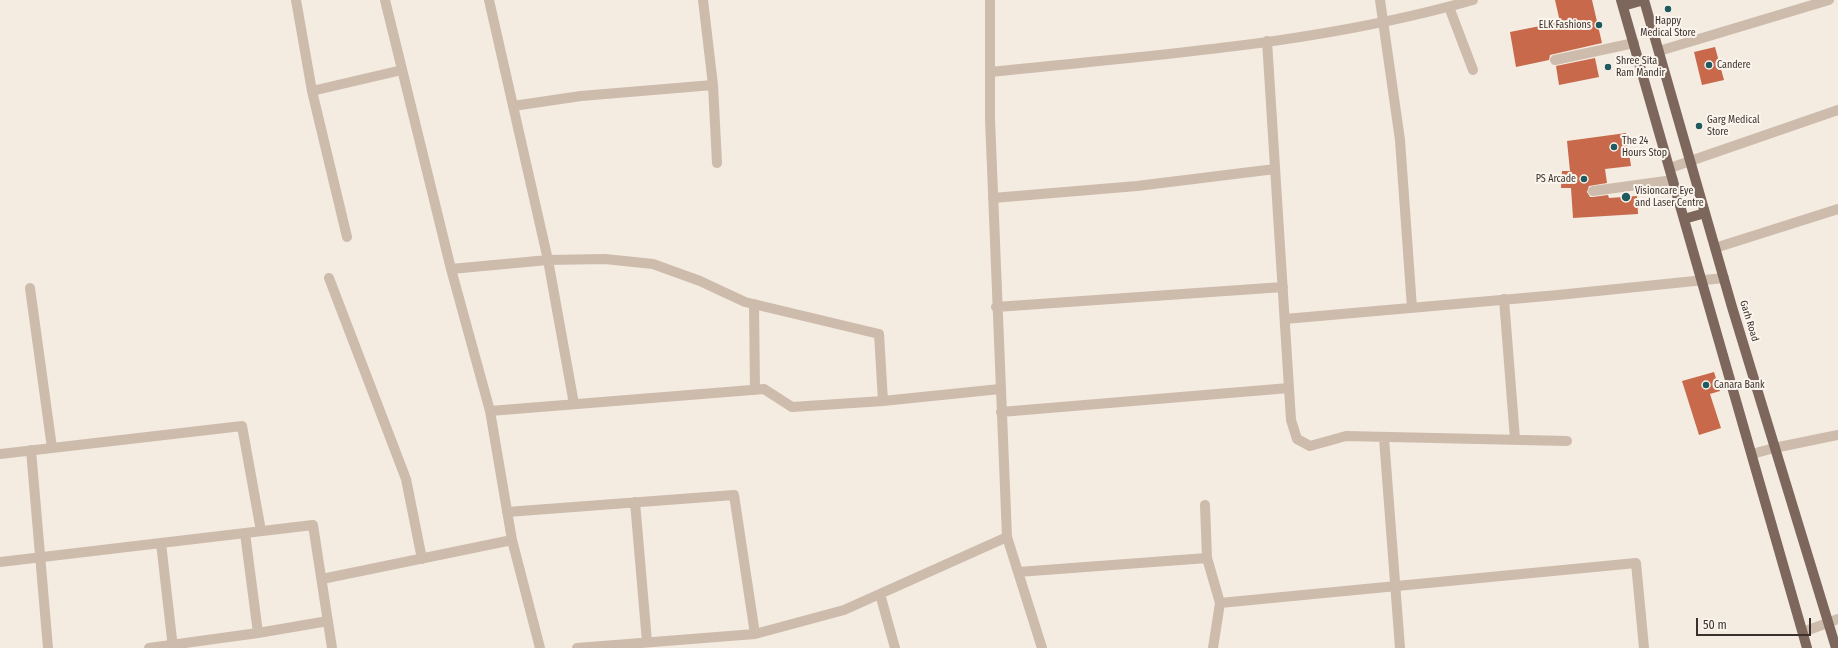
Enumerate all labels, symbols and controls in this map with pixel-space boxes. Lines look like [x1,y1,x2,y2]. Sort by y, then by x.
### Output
marker: Happy Medical Store [1663,4,1673,14]
place label: Happy Medical Store [1640,15,1696,38]
place label: ELK Fashions [1539,19,1591,31]
marker: ELK Fashions [1594,20,1604,30]
place label: Shree Sita Ram Mandir [1616,55,1665,78]
place label: Candere [1717,59,1751,71]
marker: Candere [1704,60,1714,70]
marker: Shree Sita Ram Mandir [1603,62,1613,72]
place label: Garg Medical Store [1707,114,1760,138]
marker: Garg Medical Store [1694,121,1704,131]
place label: The 24 Hours Stop [1622,135,1667,158]
marker: The 24 Hours Stop [1609,142,1619,152]
place label: PS Arcade [1536,173,1576,185]
marker: PS Arcade [1579,174,1589,184]
place label: Visioncare Eye and Laser Centre [1635,185,1704,208]
marker: Visioncare Eye and Laser Centre [1620,191,1632,203]
street label: Garh Road [1737,299,1761,343]
place label: Canara Bank [1714,379,1765,391]
marker: Canara Bank [1701,380,1711,390]
scale bar [1698,610,1813,636]
text: 50 m [1703,618,1727,632]

